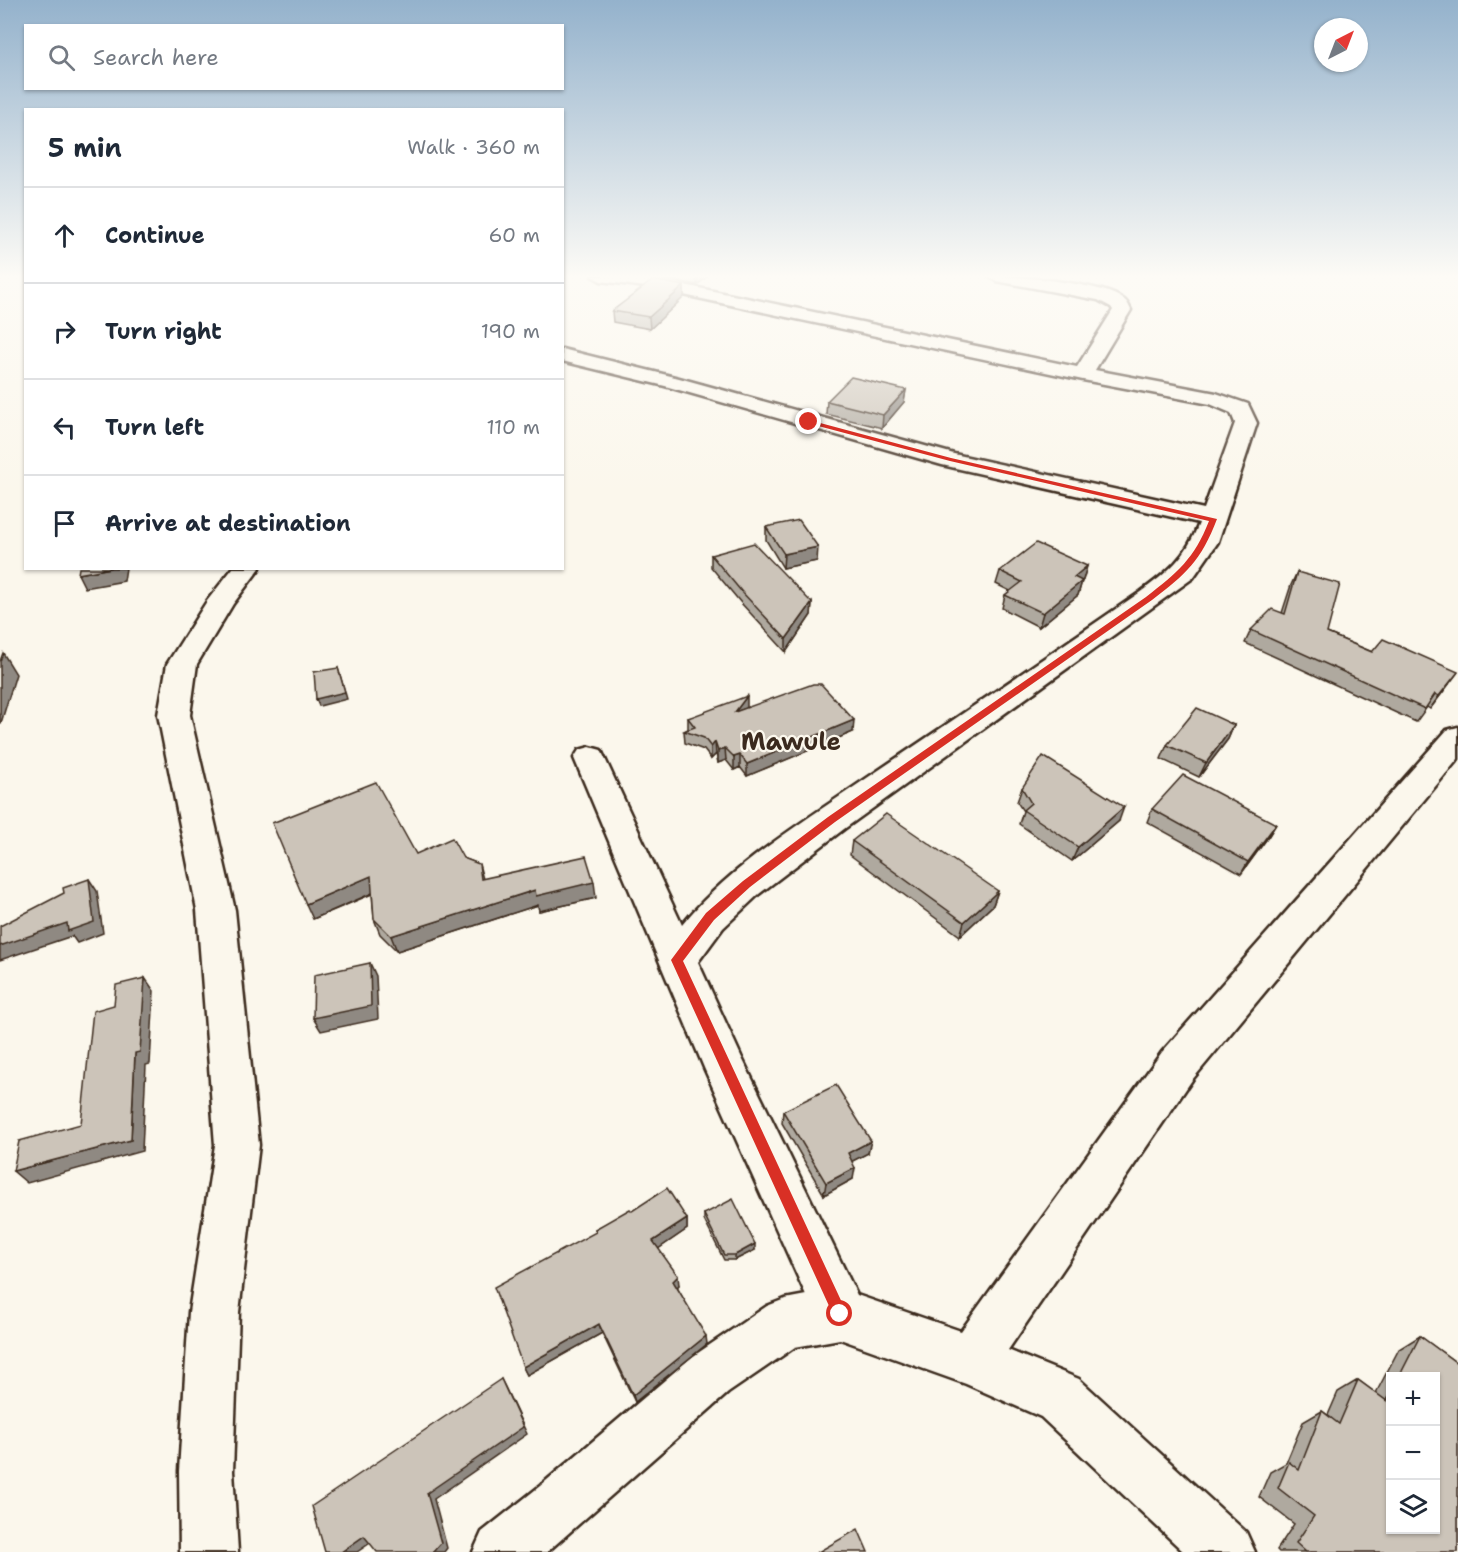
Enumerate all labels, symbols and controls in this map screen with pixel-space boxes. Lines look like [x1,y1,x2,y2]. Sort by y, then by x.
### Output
north arrow [1314,18,1368,72]
search box [24,24,564,90]
icon: search [45,41,78,74]
text: Search here [93,43,219,72]
text: 5 min [48,130,122,165]
text: Walk · 360 m [407,134,540,160]
icon: ahead [48,219,81,252]
text: Continue [105,221,205,250]
text: 60 m [488,222,540,248]
icon: right [48,315,81,348]
text: Turn right [105,317,222,346]
text: 190 m [481,318,540,344]
route end [795,408,821,434]
icon: left [48,411,81,444]
text: Turn left [105,413,204,442]
text: 110 m [486,414,540,440]
icon: arrive [48,507,81,540]
text: Arrive at destination [105,509,351,538]
district label: Mawule [741,726,841,758]
route start [826,1300,852,1326]
map controls [1386,1372,1440,1534]
button: + [1386,1372,1440,1426]
button: − [1386,1426,1440,1480]
button: layers [1386,1480,1440,1534]

